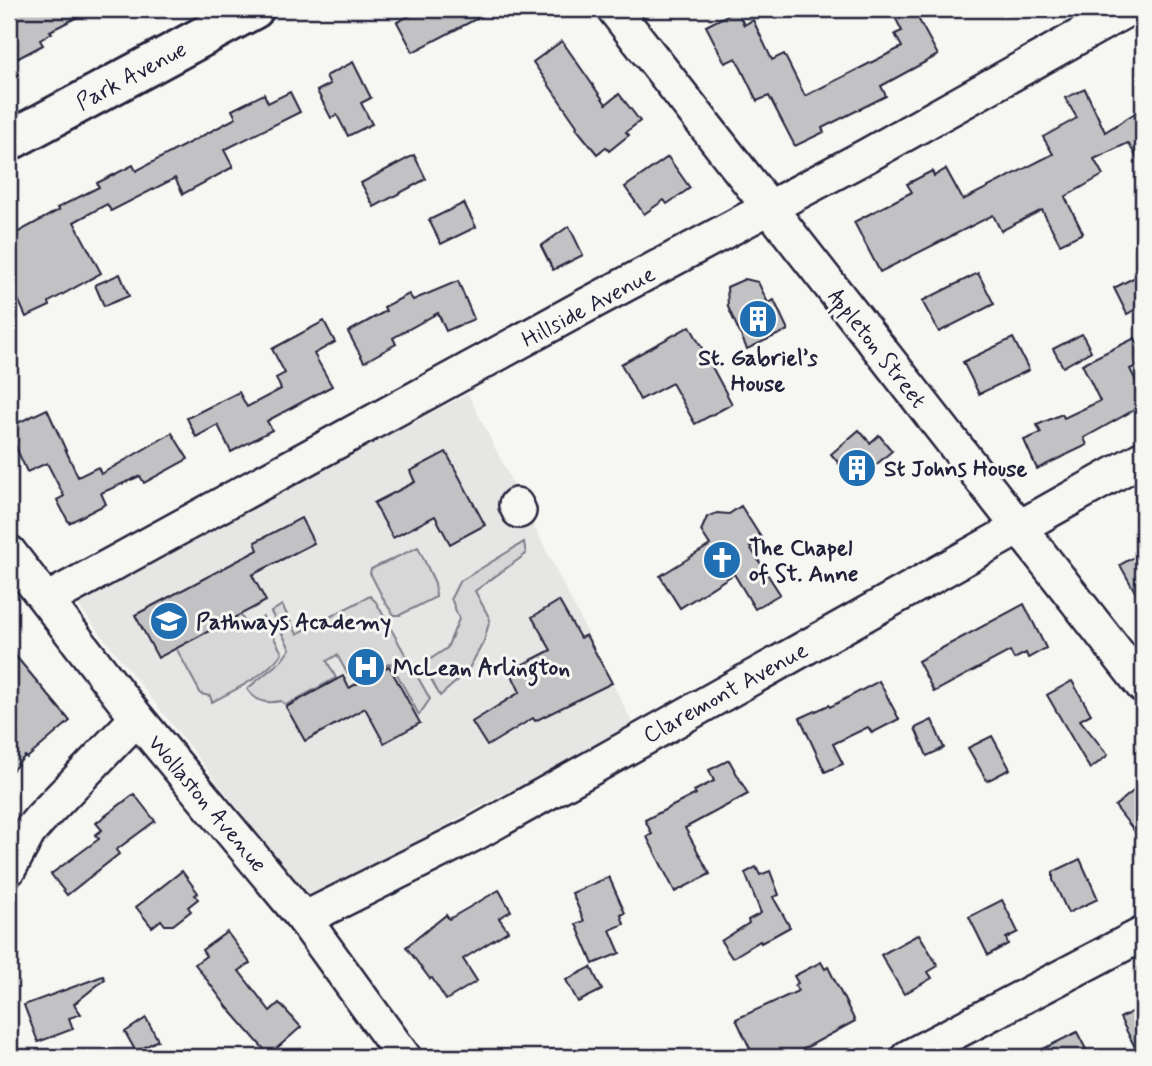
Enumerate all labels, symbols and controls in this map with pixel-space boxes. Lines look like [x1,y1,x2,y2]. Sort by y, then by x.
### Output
street label: Park Avenue [71,35,192,118]
street label: Hillside Avenue [517,260,661,356]
street label: Appleton Street [820,283,932,416]
building icon: St. Gabriel’s House [737,298,779,340]
place label: St. Gabriel’s House [698,344,819,400]
building icon: St Johns House [836,447,878,489]
place label: St Johns House [884,455,1028,485]
place label: The Chapel of St. Anne [749,534,858,590]
church icon: The Chapel of St. Anne [701,539,743,581]
school or university icon: Pathways Academy [148,600,190,642]
place label: Pathways Academy [196,608,391,638]
street label: Claremont Avenue [638,636,814,751]
hospital icon: McLean Arlington [345,646,387,688]
place label: McLean Arlington [393,654,570,687]
street label: Wollaston Avenue [140,729,273,879]

